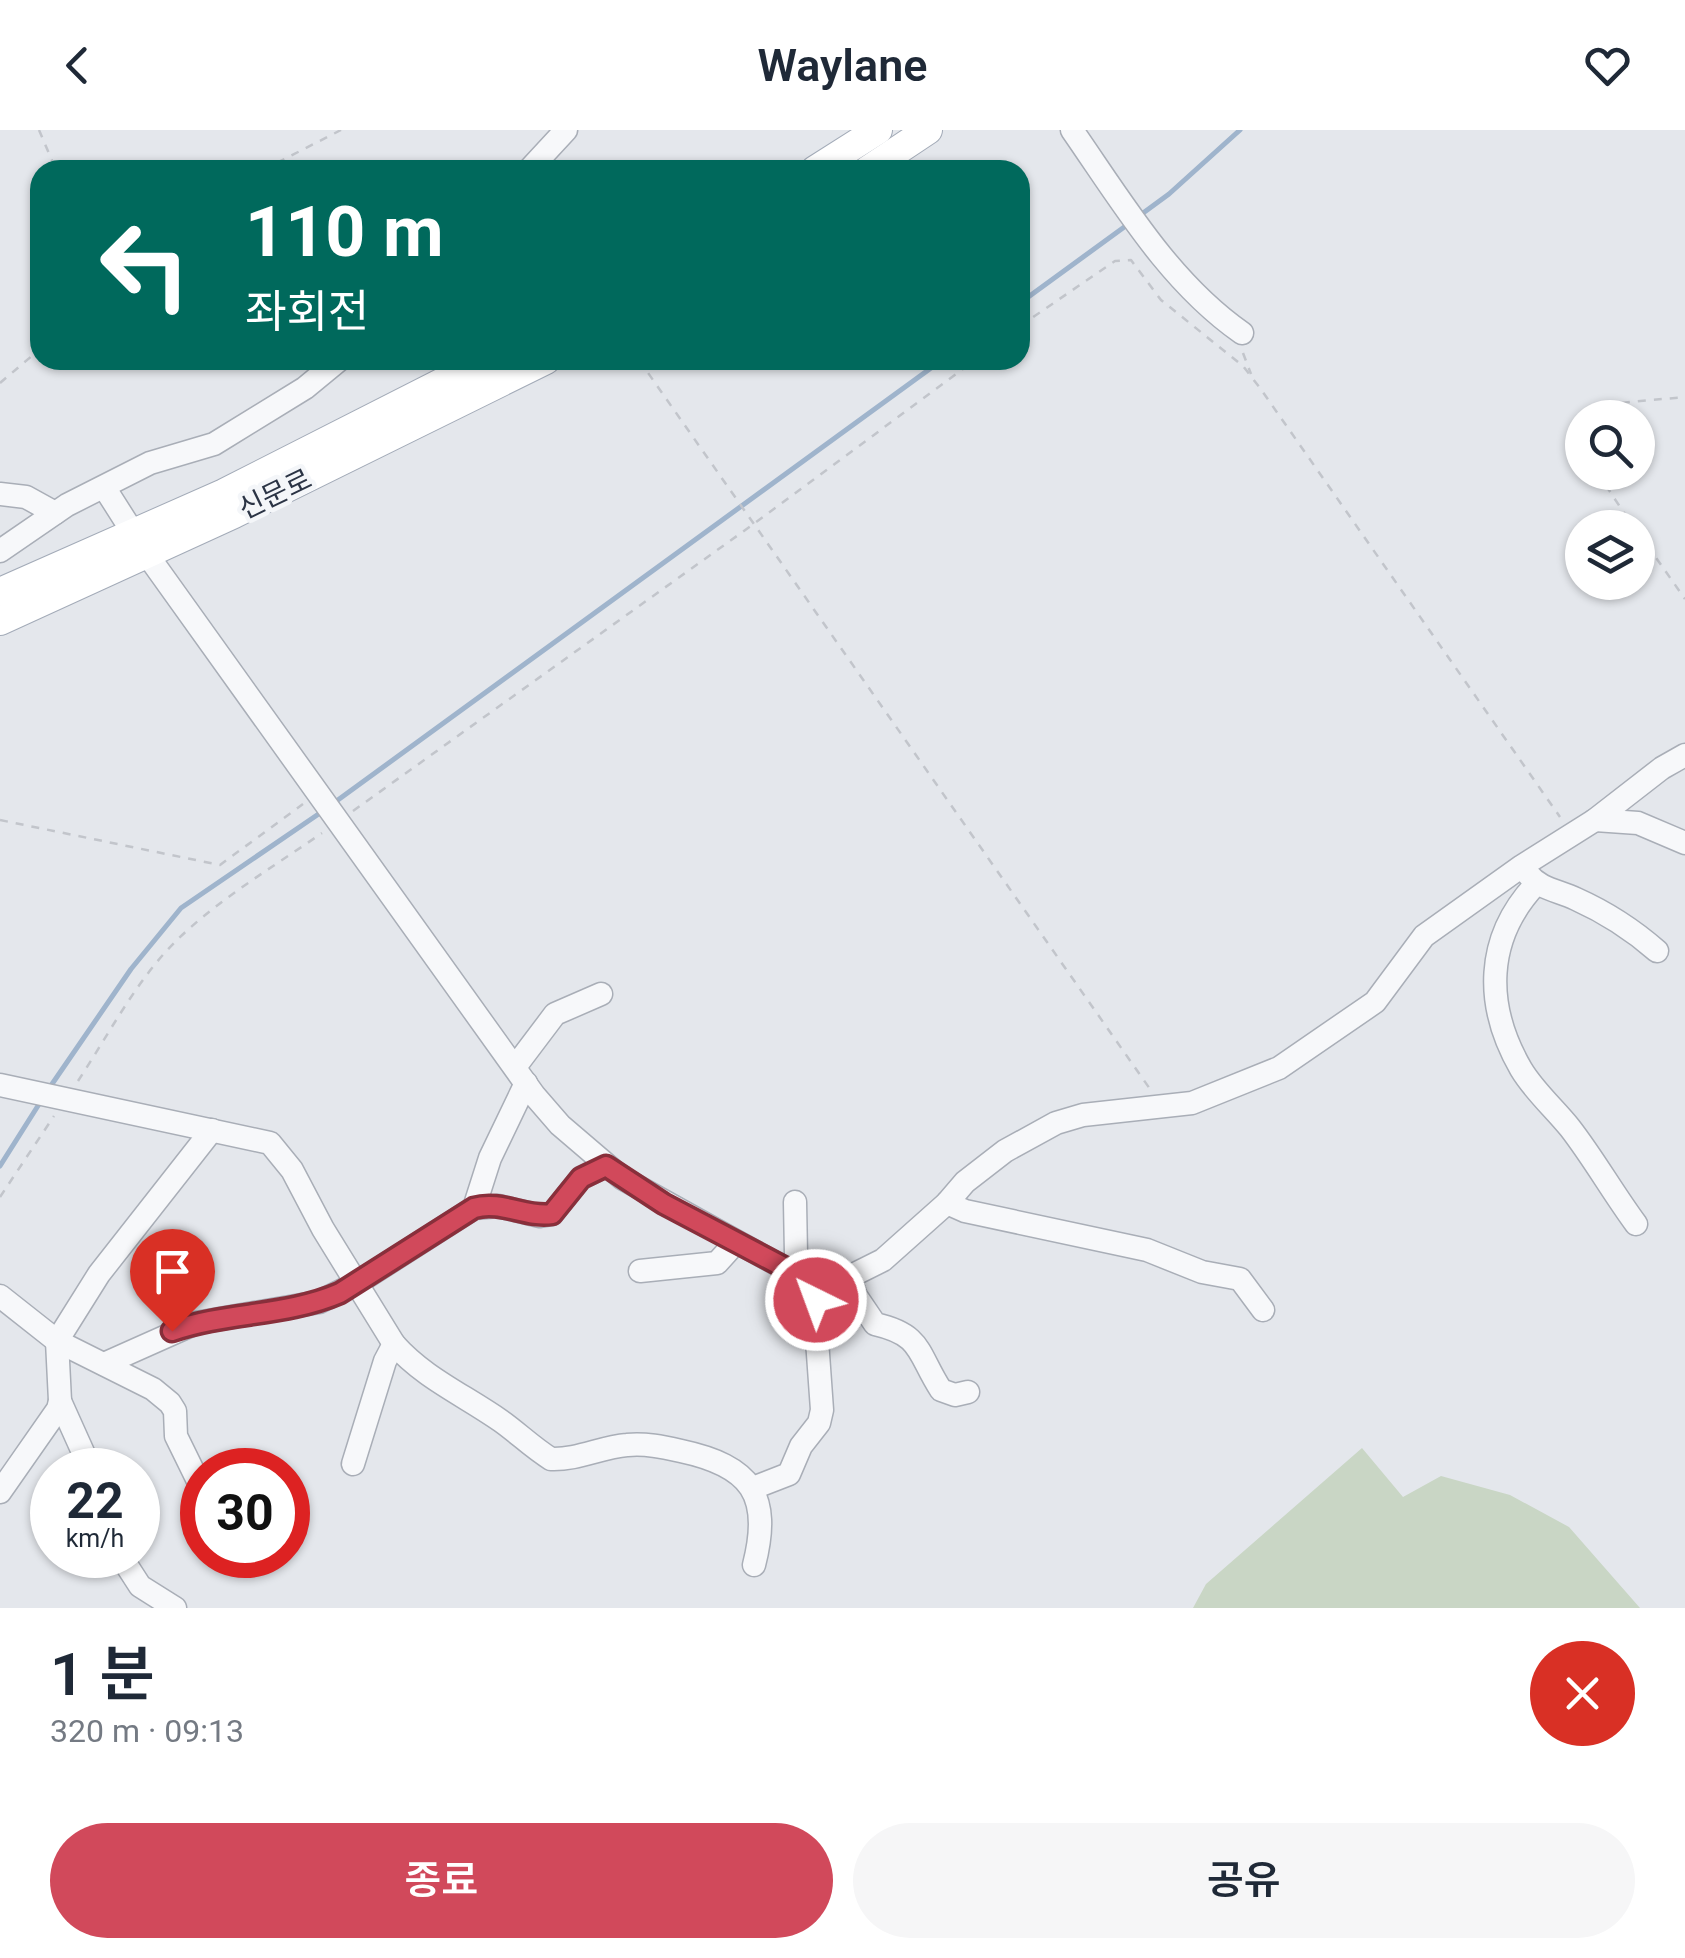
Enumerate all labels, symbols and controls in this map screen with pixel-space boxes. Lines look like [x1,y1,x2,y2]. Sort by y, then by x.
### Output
icon: back [50,38,105,93]
icon: heart [1580,38,1635,93]
text: Waylane [757,39,928,92]
text: 110 m [245,191,444,273]
icon: left [80,200,210,330]
text: 좌회전 [245,285,369,338]
map controls [1565,400,1655,600]
button: search [1565,400,1655,490]
street label: 신문로 [233,462,317,526]
button: layers [1565,510,1655,600]
pin [130,1229,215,1332]
icon: arrive [145,1244,200,1299]
position arrow [764,1248,868,1352]
speed limit sign: 30 [180,1448,310,1578]
text: 22 [66,1472,124,1530]
text: km/h [66,1524,124,1553]
text: 1 분 [50,1639,154,1710]
button: close [1530,1641,1635,1746]
text: 320 m · 09:13 [50,1712,244,1750]
button: 종료 [50,1823,833,1938]
button: 공유 [853,1823,1635,1938]

